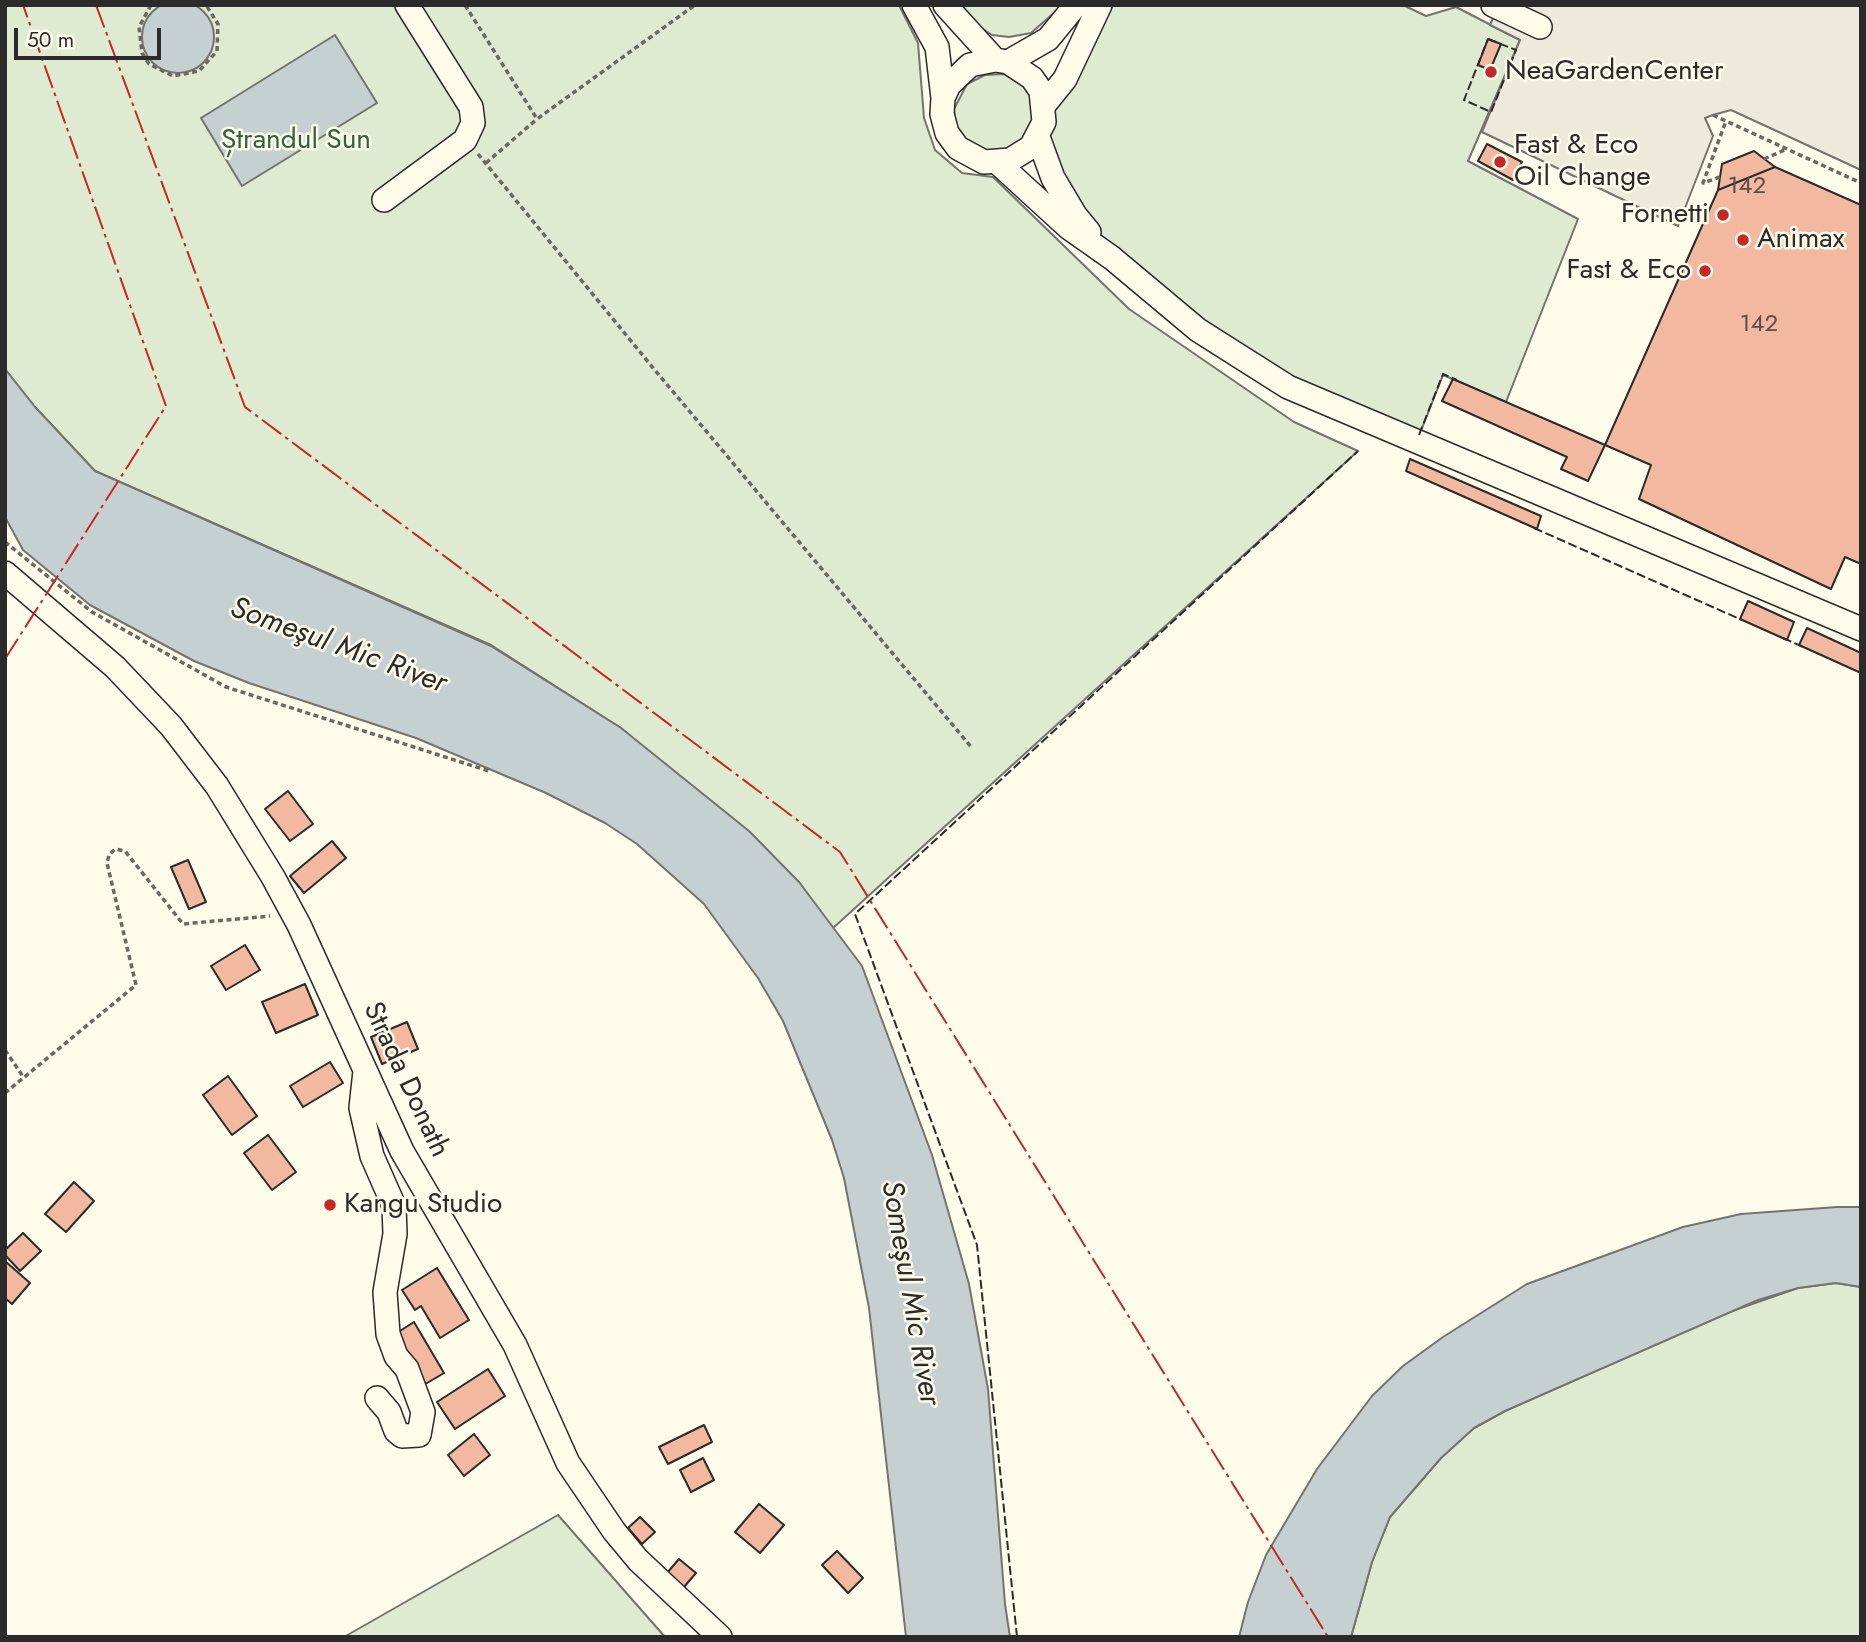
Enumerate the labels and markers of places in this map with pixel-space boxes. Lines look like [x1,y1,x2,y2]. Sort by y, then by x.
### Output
place label: NeaGardenCenter [1505,55,1723,89]
marker: NeaGardenCenter [1483,64,1499,80]
place label: Fast & Eco Oil Change [1514,129,1651,195]
marker: Fast & Eco Oil Change [1492,154,1508,170]
place label: Fornetti [1621,198,1709,232]
marker: Fornetti [1715,207,1731,223]
place label: Animax [1757,223,1845,257]
marker: Animax [1735,232,1751,248]
place label: Fast & Eco [1567,254,1691,288]
marker: Fast & Eco [1697,263,1713,279]
place label: Kangu Studio [344,1188,502,1222]
marker: Kangu Studio [322,1197,338,1213]

